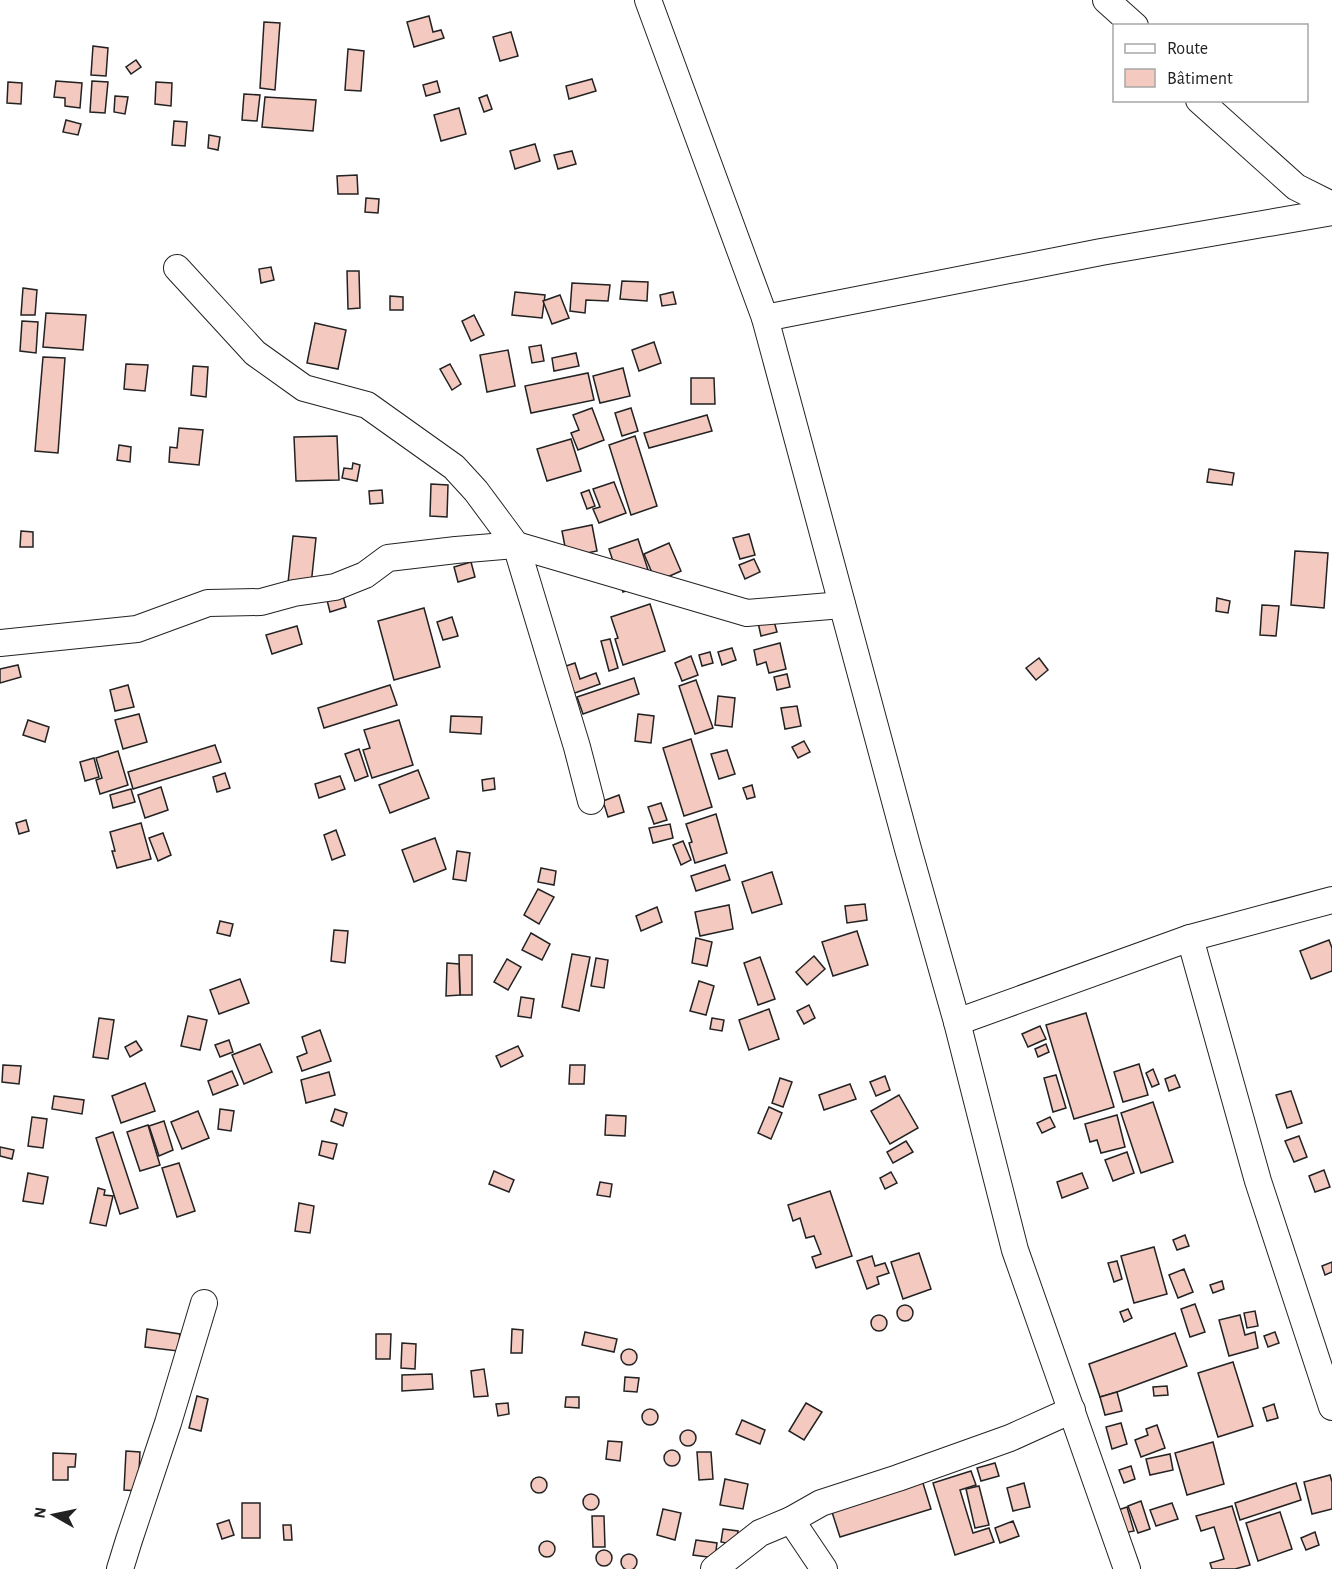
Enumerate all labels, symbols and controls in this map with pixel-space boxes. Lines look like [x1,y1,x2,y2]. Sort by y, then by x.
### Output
legend [1113,24,1308,102]
text: Route [1167,40,1208,58]
text: Bâtiment [1167,70,1233,88]
north arrow [24,1485,84,1545]
text: N [31,1506,49,1520]

